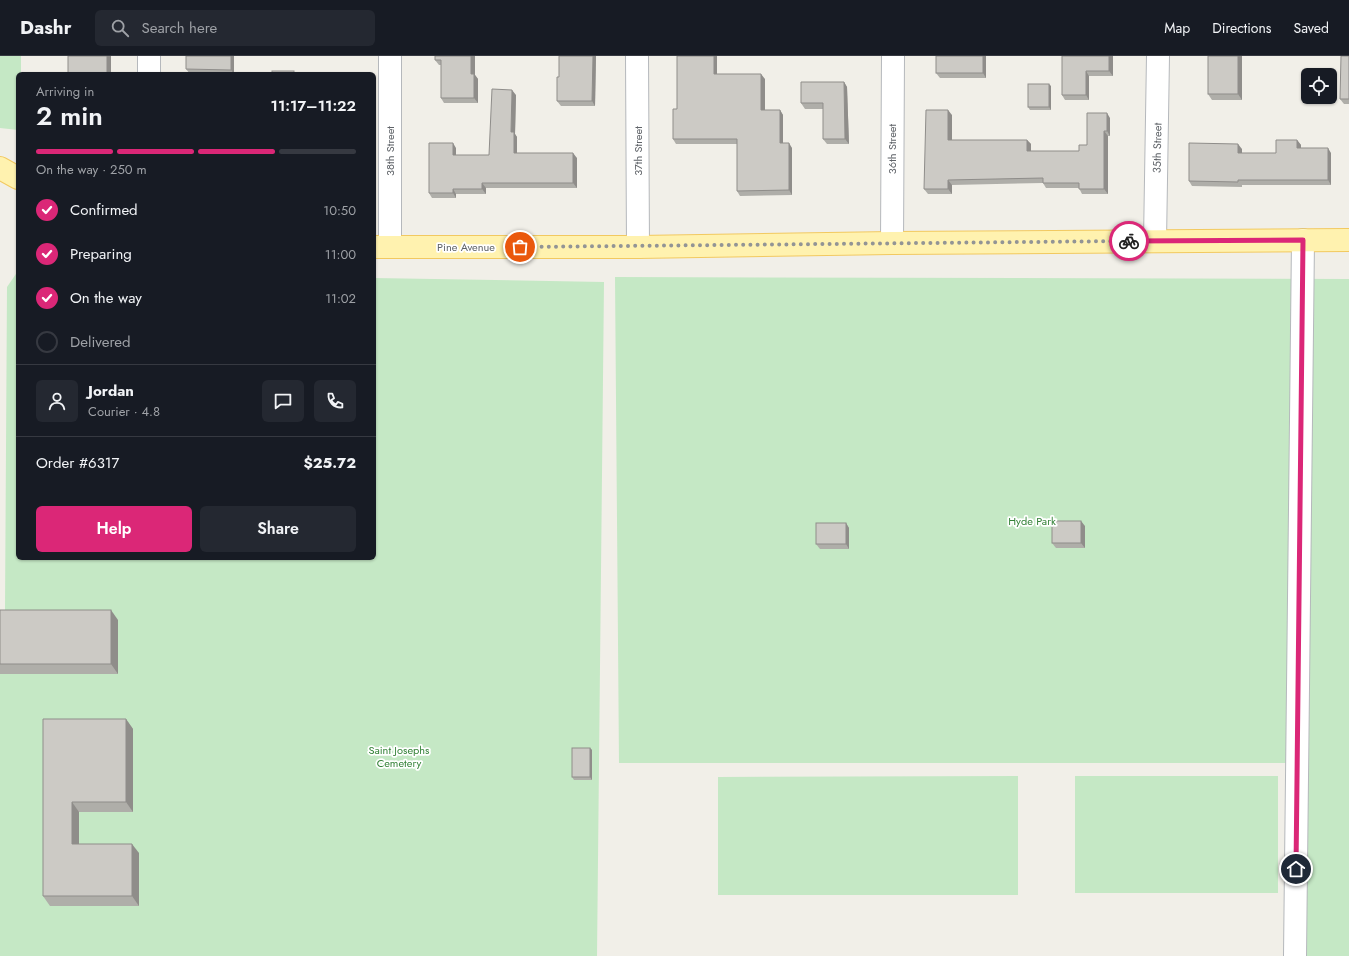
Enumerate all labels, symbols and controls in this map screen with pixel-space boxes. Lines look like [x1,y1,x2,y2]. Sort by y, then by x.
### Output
search box [95,10,375,46]
text: Dashr [20,14,71,41]
icon: search [109,17,131,39]
text: Search here [141,17,217,39]
text: Map [1164,18,1190,38]
text: Directions [1212,18,1272,38]
text: Saved [1294,18,1329,38]
map controls [1301,68,1337,104]
button: locate [1301,68,1337,104]
text: Arriving in [36,82,94,101]
text: 11:17–11:22 [271,95,356,117]
text: 2 min [36,97,103,135]
street label: 35th Street [1149,122,1165,173]
street label: 36th Street [884,123,900,174]
street label: 38th Street [382,126,398,176]
street label: 37th Street [630,126,646,176]
text: On the way · 250 m [36,160,147,179]
icon: check [36,199,58,221]
text: Confirmed [70,199,138,221]
text: 10:50 [323,201,356,220]
courier [1109,221,1149,261]
pin [503,230,537,264]
icon: bike [1118,230,1140,252]
icon: bag [509,236,531,258]
street label: Pine Avenue [437,239,495,255]
icon: check [36,243,58,265]
text: Preparing [70,243,132,265]
text: 11:00 [325,245,356,264]
icon: check [36,287,58,309]
text: On the way [70,287,142,309]
text: 11:02 [325,289,356,308]
text: Delivered [70,331,131,353]
button: person [36,380,78,422]
text: Jordan [88,380,134,402]
button: chat [262,380,304,422]
button: phone [314,380,356,422]
text: Courier · 4.8 [88,402,160,421]
text: Order #6317 [36,452,119,474]
text: $25.72 [303,452,356,474]
button: Help [36,506,192,552]
button: Share [200,506,356,552]
park label: Hyde Park [1008,513,1056,529]
park label: Saint Josephs Cemetery [368,742,430,771]
pin [1279,852,1313,886]
icon: home [1285,858,1307,880]

